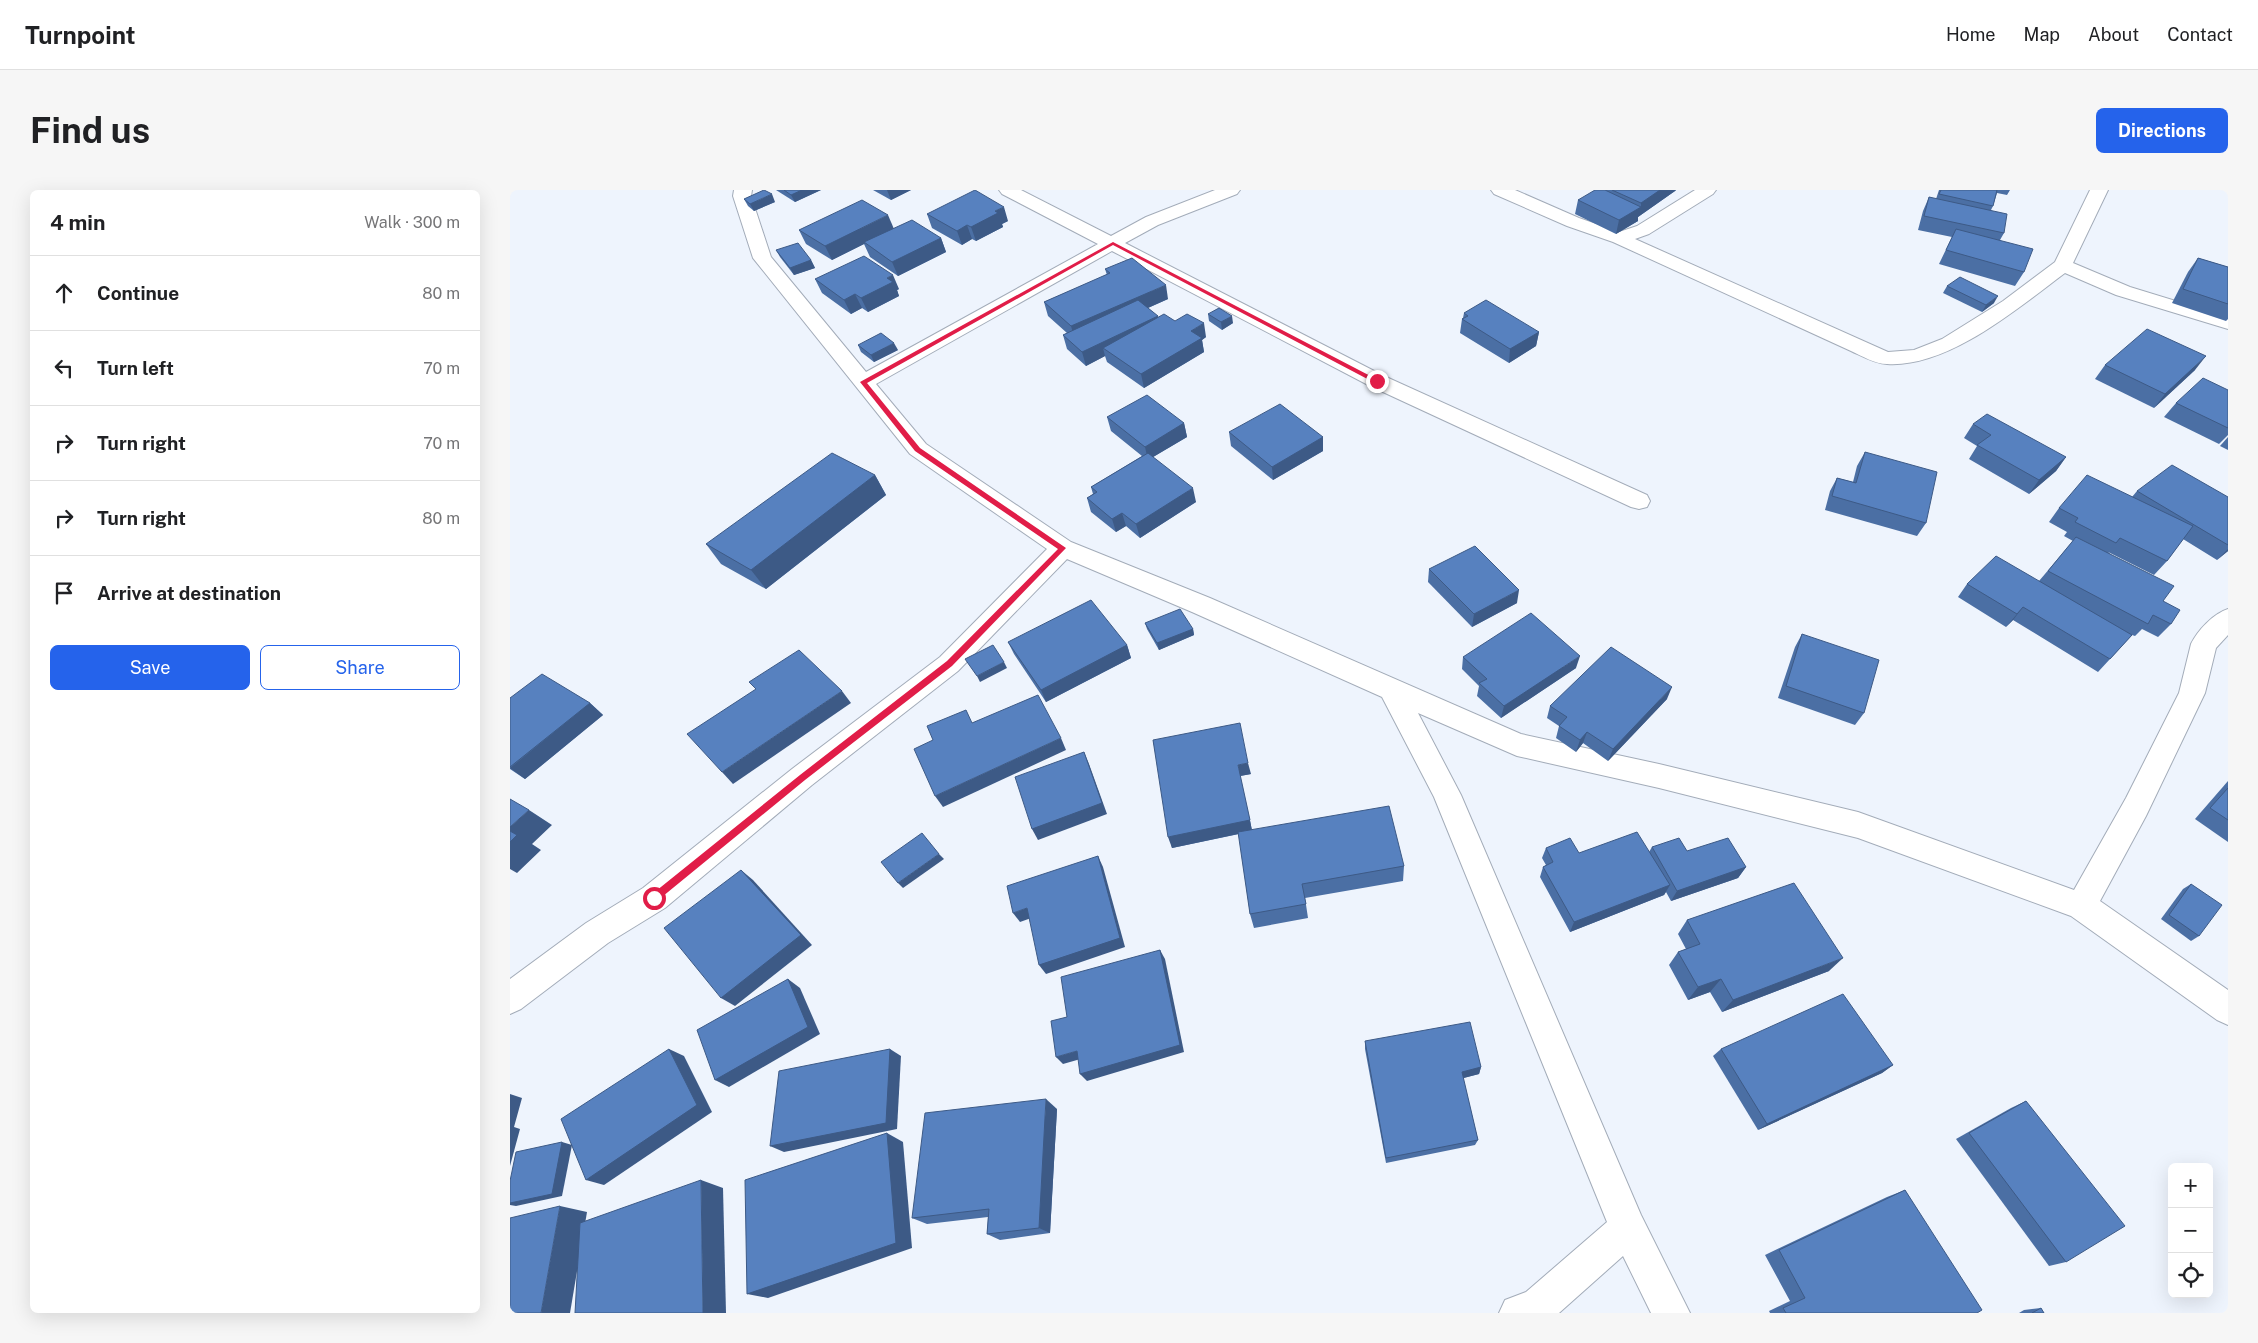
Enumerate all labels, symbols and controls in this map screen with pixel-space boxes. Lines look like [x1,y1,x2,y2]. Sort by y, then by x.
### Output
text: Turnpoint [25,21,135,49]
text: Home [1946,24,1996,45]
text: Map [2024,24,2060,45]
text: About [2088,24,2139,45]
text: Contact [2167,24,2233,45]
button: Directions [2096,108,2228,153]
text: Find us [30,110,150,151]
text: 4 min [50,210,105,235]
text: Walk · 300 m [364,213,460,232]
icon: ahead [50,279,78,307]
text: Continue [97,282,179,304]
text: 80 m [422,284,460,303]
icon: left [50,354,78,382]
text: Turn left [97,357,174,379]
text: 70 m [423,359,460,378]
route end [1366,370,1389,393]
icon: right [50,429,78,457]
text: Turn right [97,432,186,454]
text: 70 m [423,434,460,453]
icon: right [50,504,78,532]
text: Turn right [97,507,186,529]
text: 80 m [422,509,460,528]
icon: arrive [50,579,78,607]
text: Arrive at destination [97,582,281,604]
button: Save [50,645,250,690]
button: Share [260,645,460,690]
route start [643,887,666,910]
map controls [2168,1163,2213,1298]
button: + [2168,1163,2213,1208]
button: − [2168,1208,2213,1253]
button: locate [2168,1253,2213,1298]

